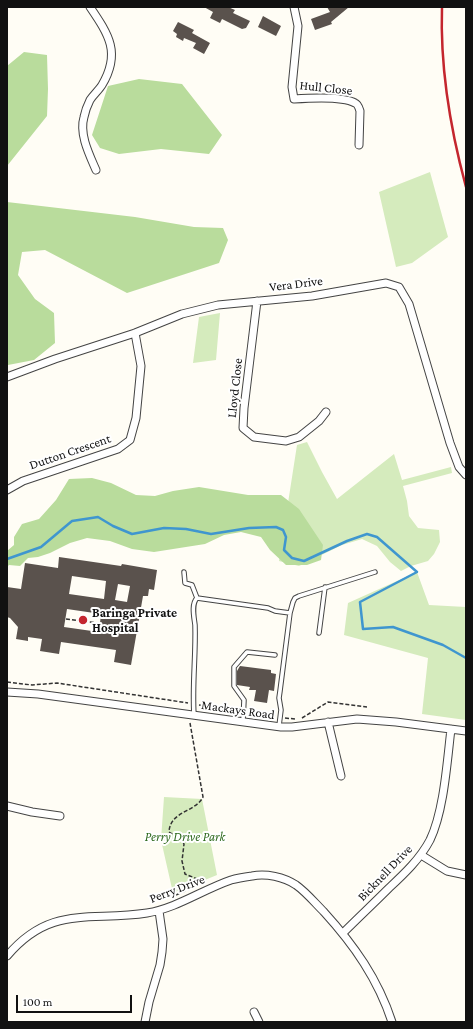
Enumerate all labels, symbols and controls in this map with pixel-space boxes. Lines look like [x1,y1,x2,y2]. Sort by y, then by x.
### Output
street label: Hull Close [299,77,353,99]
street label: Vera Drive [268,273,324,295]
street label: Lloyd Close [224,357,246,419]
street label: Dutton Crescent [27,431,113,473]
place label: Baringa Private Hospital [92,605,177,636]
marker: Baringa Private Hospital [77,614,89,626]
street label: Mackays Road [200,697,276,723]
park label: Perry Drive Park [145,829,225,845]
street label: Bicknell Drive [354,842,416,904]
street label: Perry Drive [147,871,207,907]
scale bar [18,987,134,1013]
text: 100 m [23,995,52,1009]

